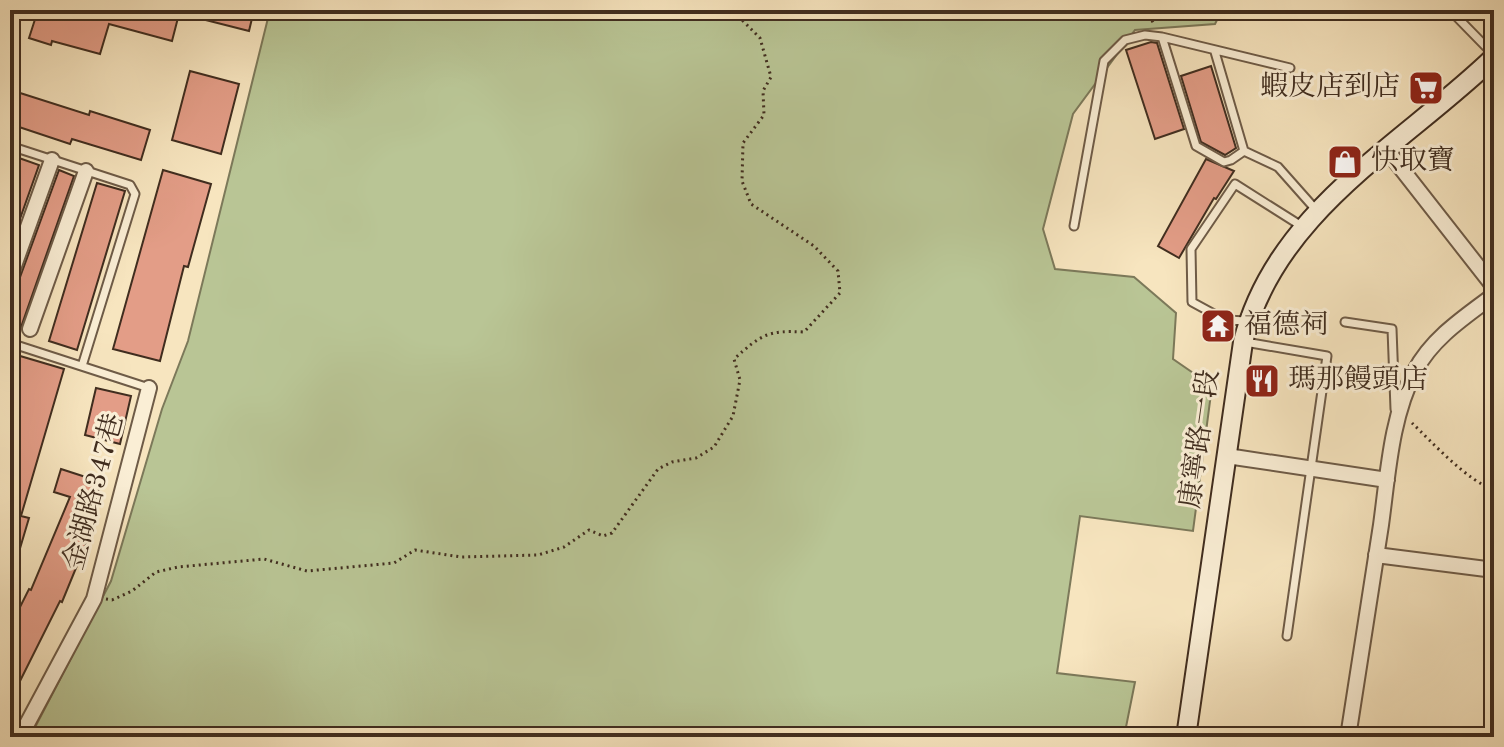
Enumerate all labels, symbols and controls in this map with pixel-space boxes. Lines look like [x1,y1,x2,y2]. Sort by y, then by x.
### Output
supermarket icon: 蝦皮店到店 [1407,69,1445,107]
place label: 蝦皮店到店 [1260,71,1400,102]
shop icon: 快取寶 [1326,143,1364,181]
place label: 快取寶 [1371,145,1455,176]
temple icon: 福德祠 [1199,307,1237,345]
place label: 福德祠 [1244,309,1328,340]
restaurant icon: 瑪那饅頭店 [1243,362,1281,400]
place label: 瑪那饅頭店 [1288,364,1428,395]
street label: 康寧路一段 [1174,367,1225,510]
street label: 金湖路347巷 [58,410,129,573]

